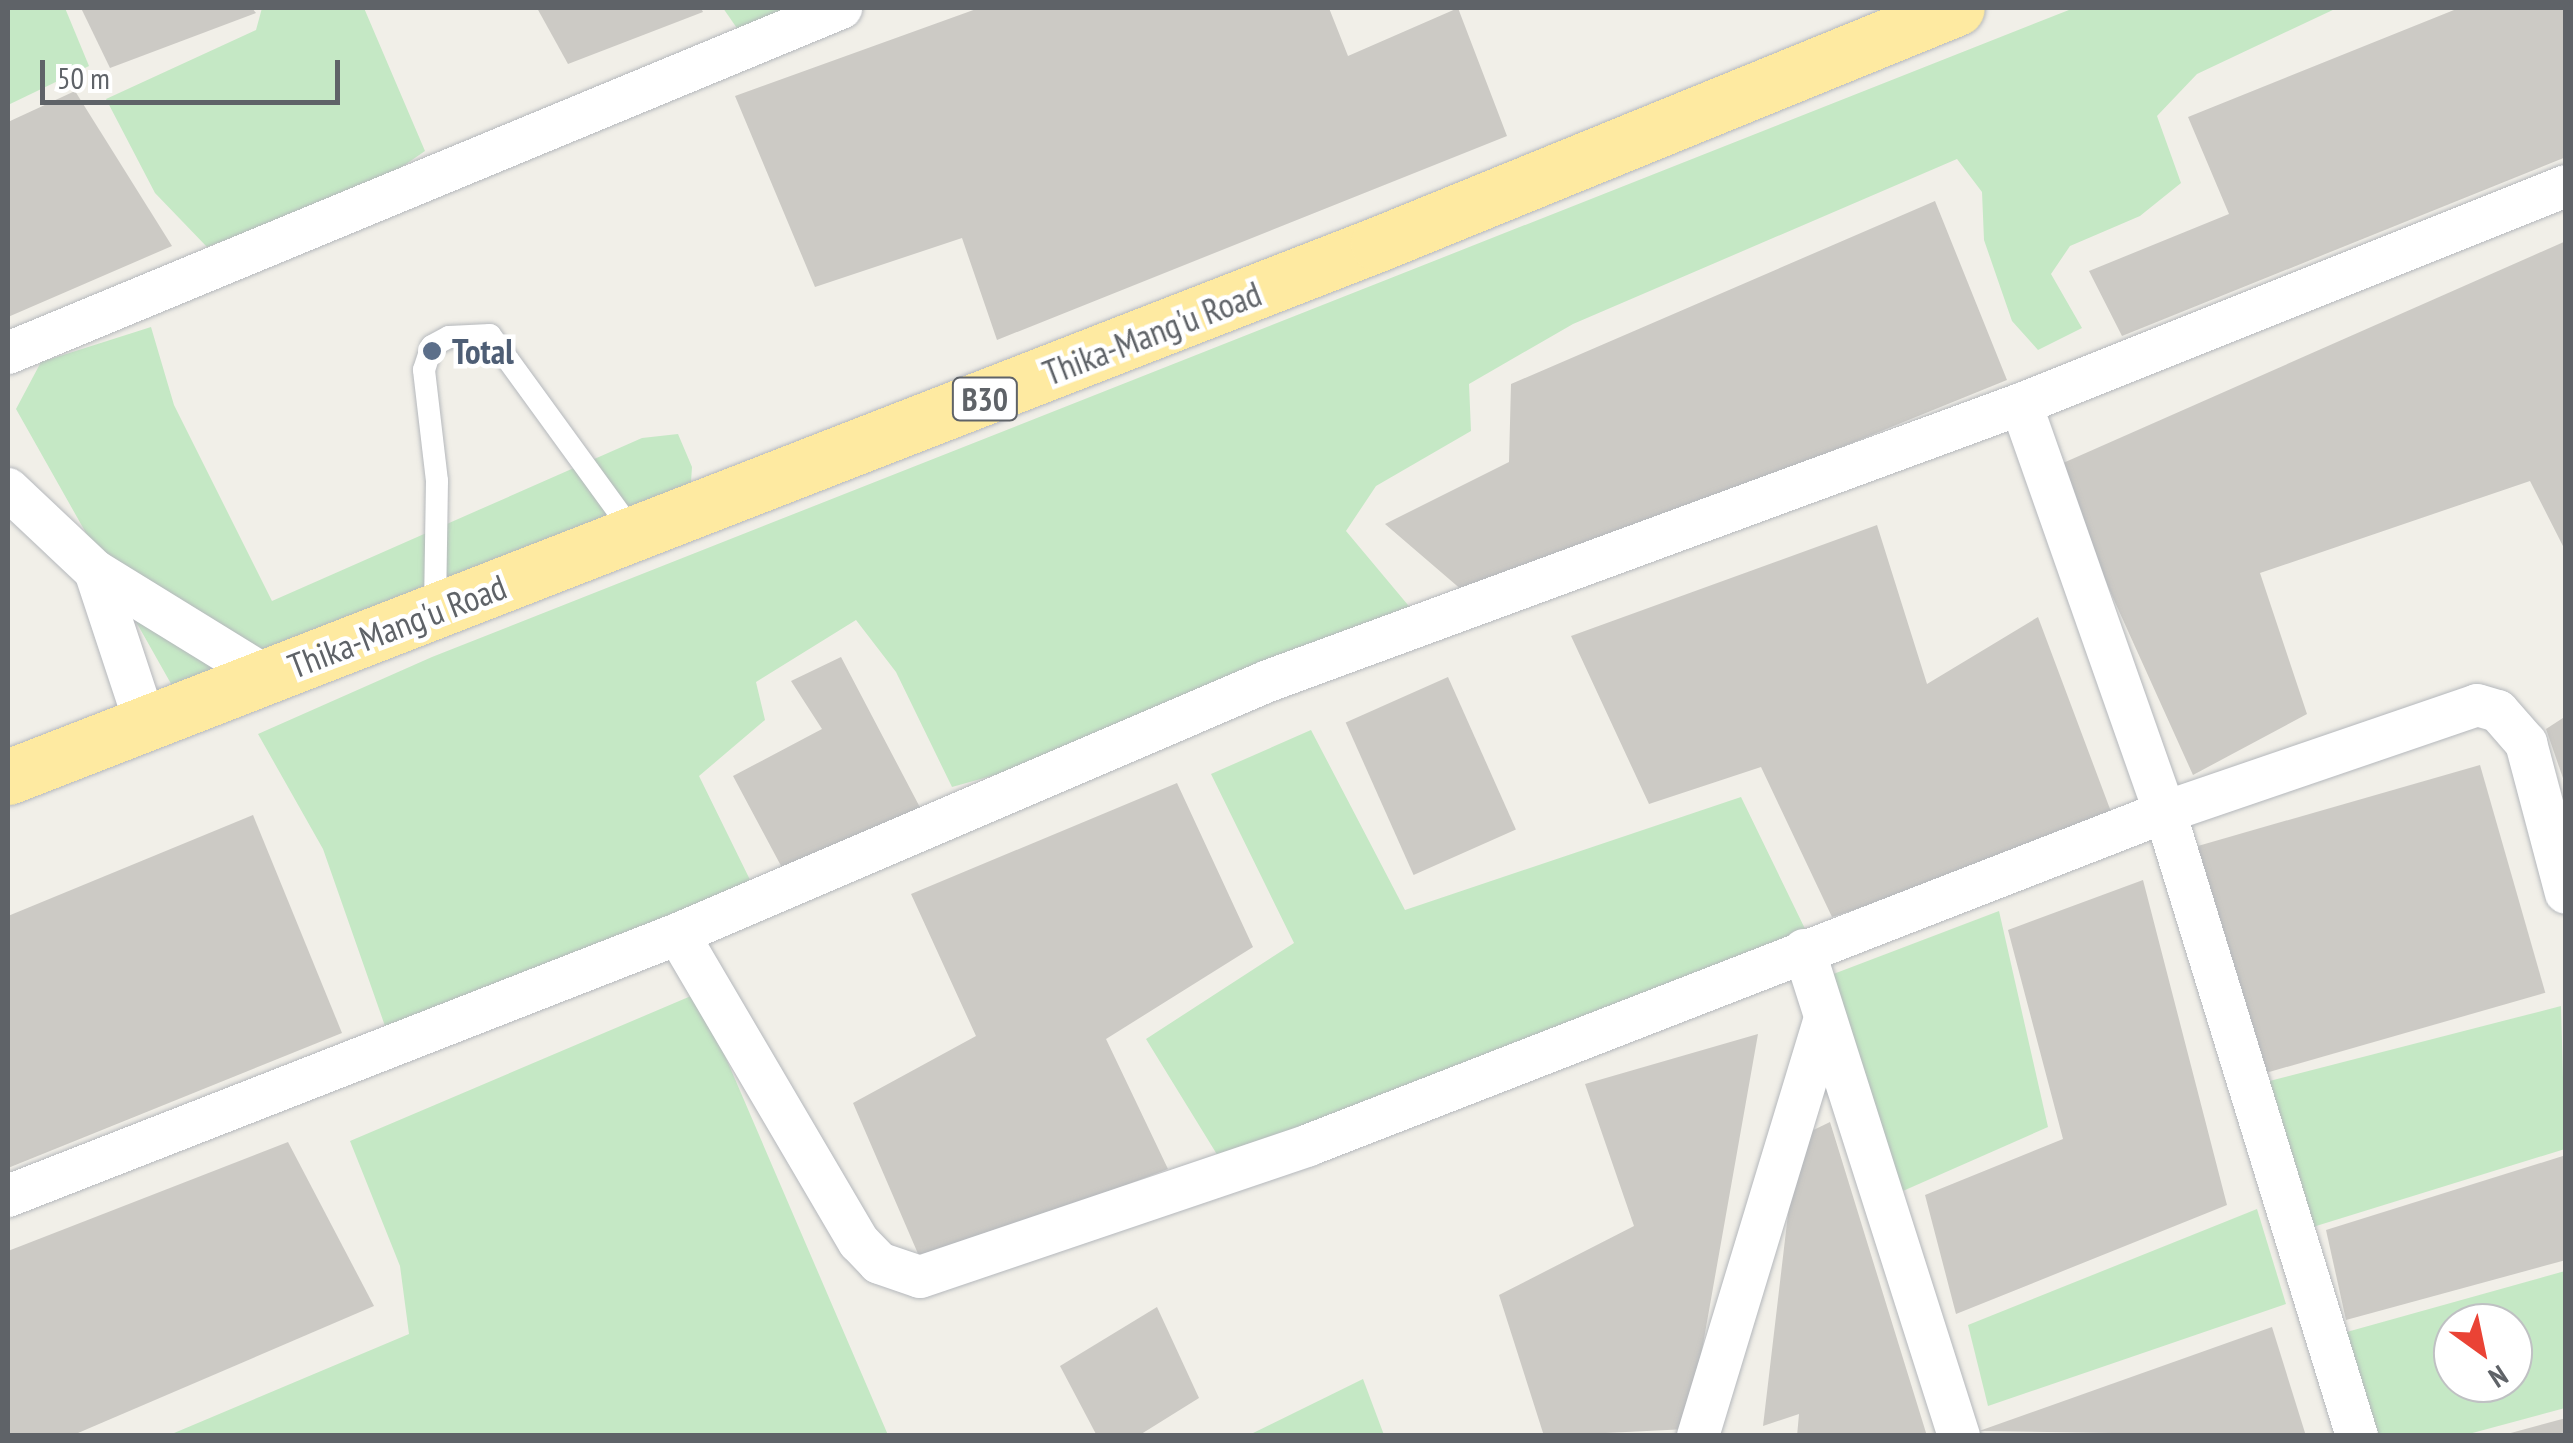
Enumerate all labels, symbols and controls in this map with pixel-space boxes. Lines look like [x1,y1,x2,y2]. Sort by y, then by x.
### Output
scale bar [45,40,345,102]
text: 50 m [57,58,110,97]
street label: Thika-Mang'u Road [1037,272,1267,394]
place label: Total [452,330,514,372]
marker: Total [421,340,443,362]
road number: B30 [950,372,1020,426]
street label: Thika-Mang'u Road [282,565,512,687]
north arrow [2433,1303,2533,1403]
text: N [2482,1357,2515,1397]

